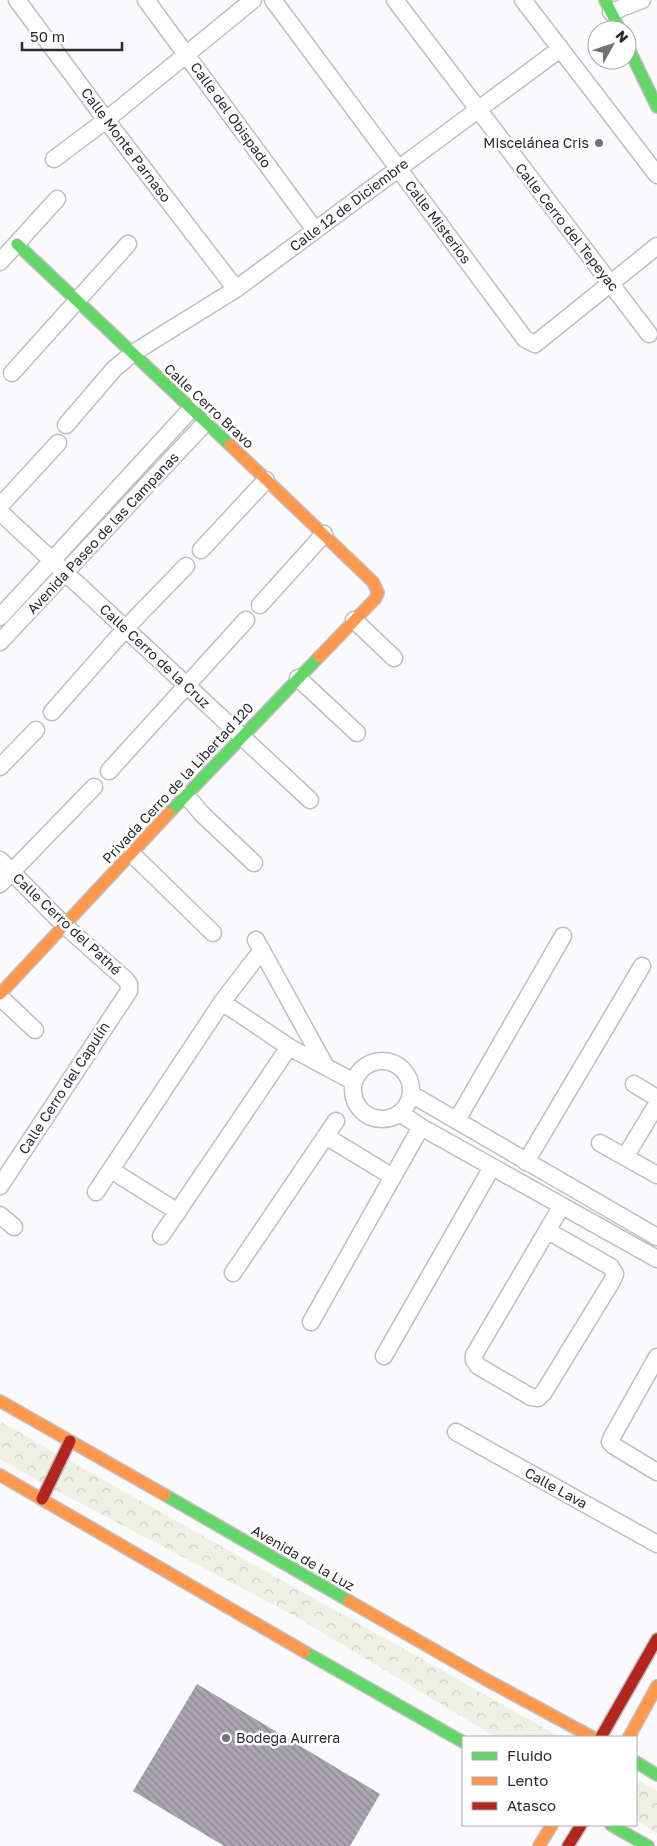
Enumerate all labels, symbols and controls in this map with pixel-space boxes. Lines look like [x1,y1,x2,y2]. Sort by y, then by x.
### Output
scale bar [22,20,122,52]
north arrow [587,20,637,70]
text: 50 m [30,27,65,45]
text: N [612,27,632,46]
street label: Calle del Obispado [187,59,275,171]
street label: Calle Monte Parnaso [78,84,175,205]
place label: Miscelánea Cris [483,134,589,151]
marker: Miscelánea Cris [593,137,605,149]
street label: Calle 12 de Diciembre [286,154,411,255]
street label: Calle Cerro del Tepeyac [512,159,623,294]
street label: Calle Misterios [402,177,475,267]
street label: Calle Cerro Bravo [161,360,258,452]
street label: Avenida Paseo de las Campanas [23,448,182,617]
street label: Calle Cerro de la Cruz [97,600,214,711]
street label: Privada Cerro de la Libertad 120 [99,699,257,867]
street label: Calle Cerro del Pathé [10,869,125,978]
street label: Calle Cerro del Capulín [14,1018,113,1157]
street label: Calle Lava [522,1463,591,1512]
street label: Avenida de la Luz [249,1521,358,1594]
place label: Bodega Aurrera [236,1729,340,1746]
marker: Bodega Aurrera [220,1732,232,1744]
legend [462,1736,637,1826]
text: Fluido [507,1746,552,1764]
text: Lento [507,1771,548,1789]
text: Atasco [507,1796,556,1814]

